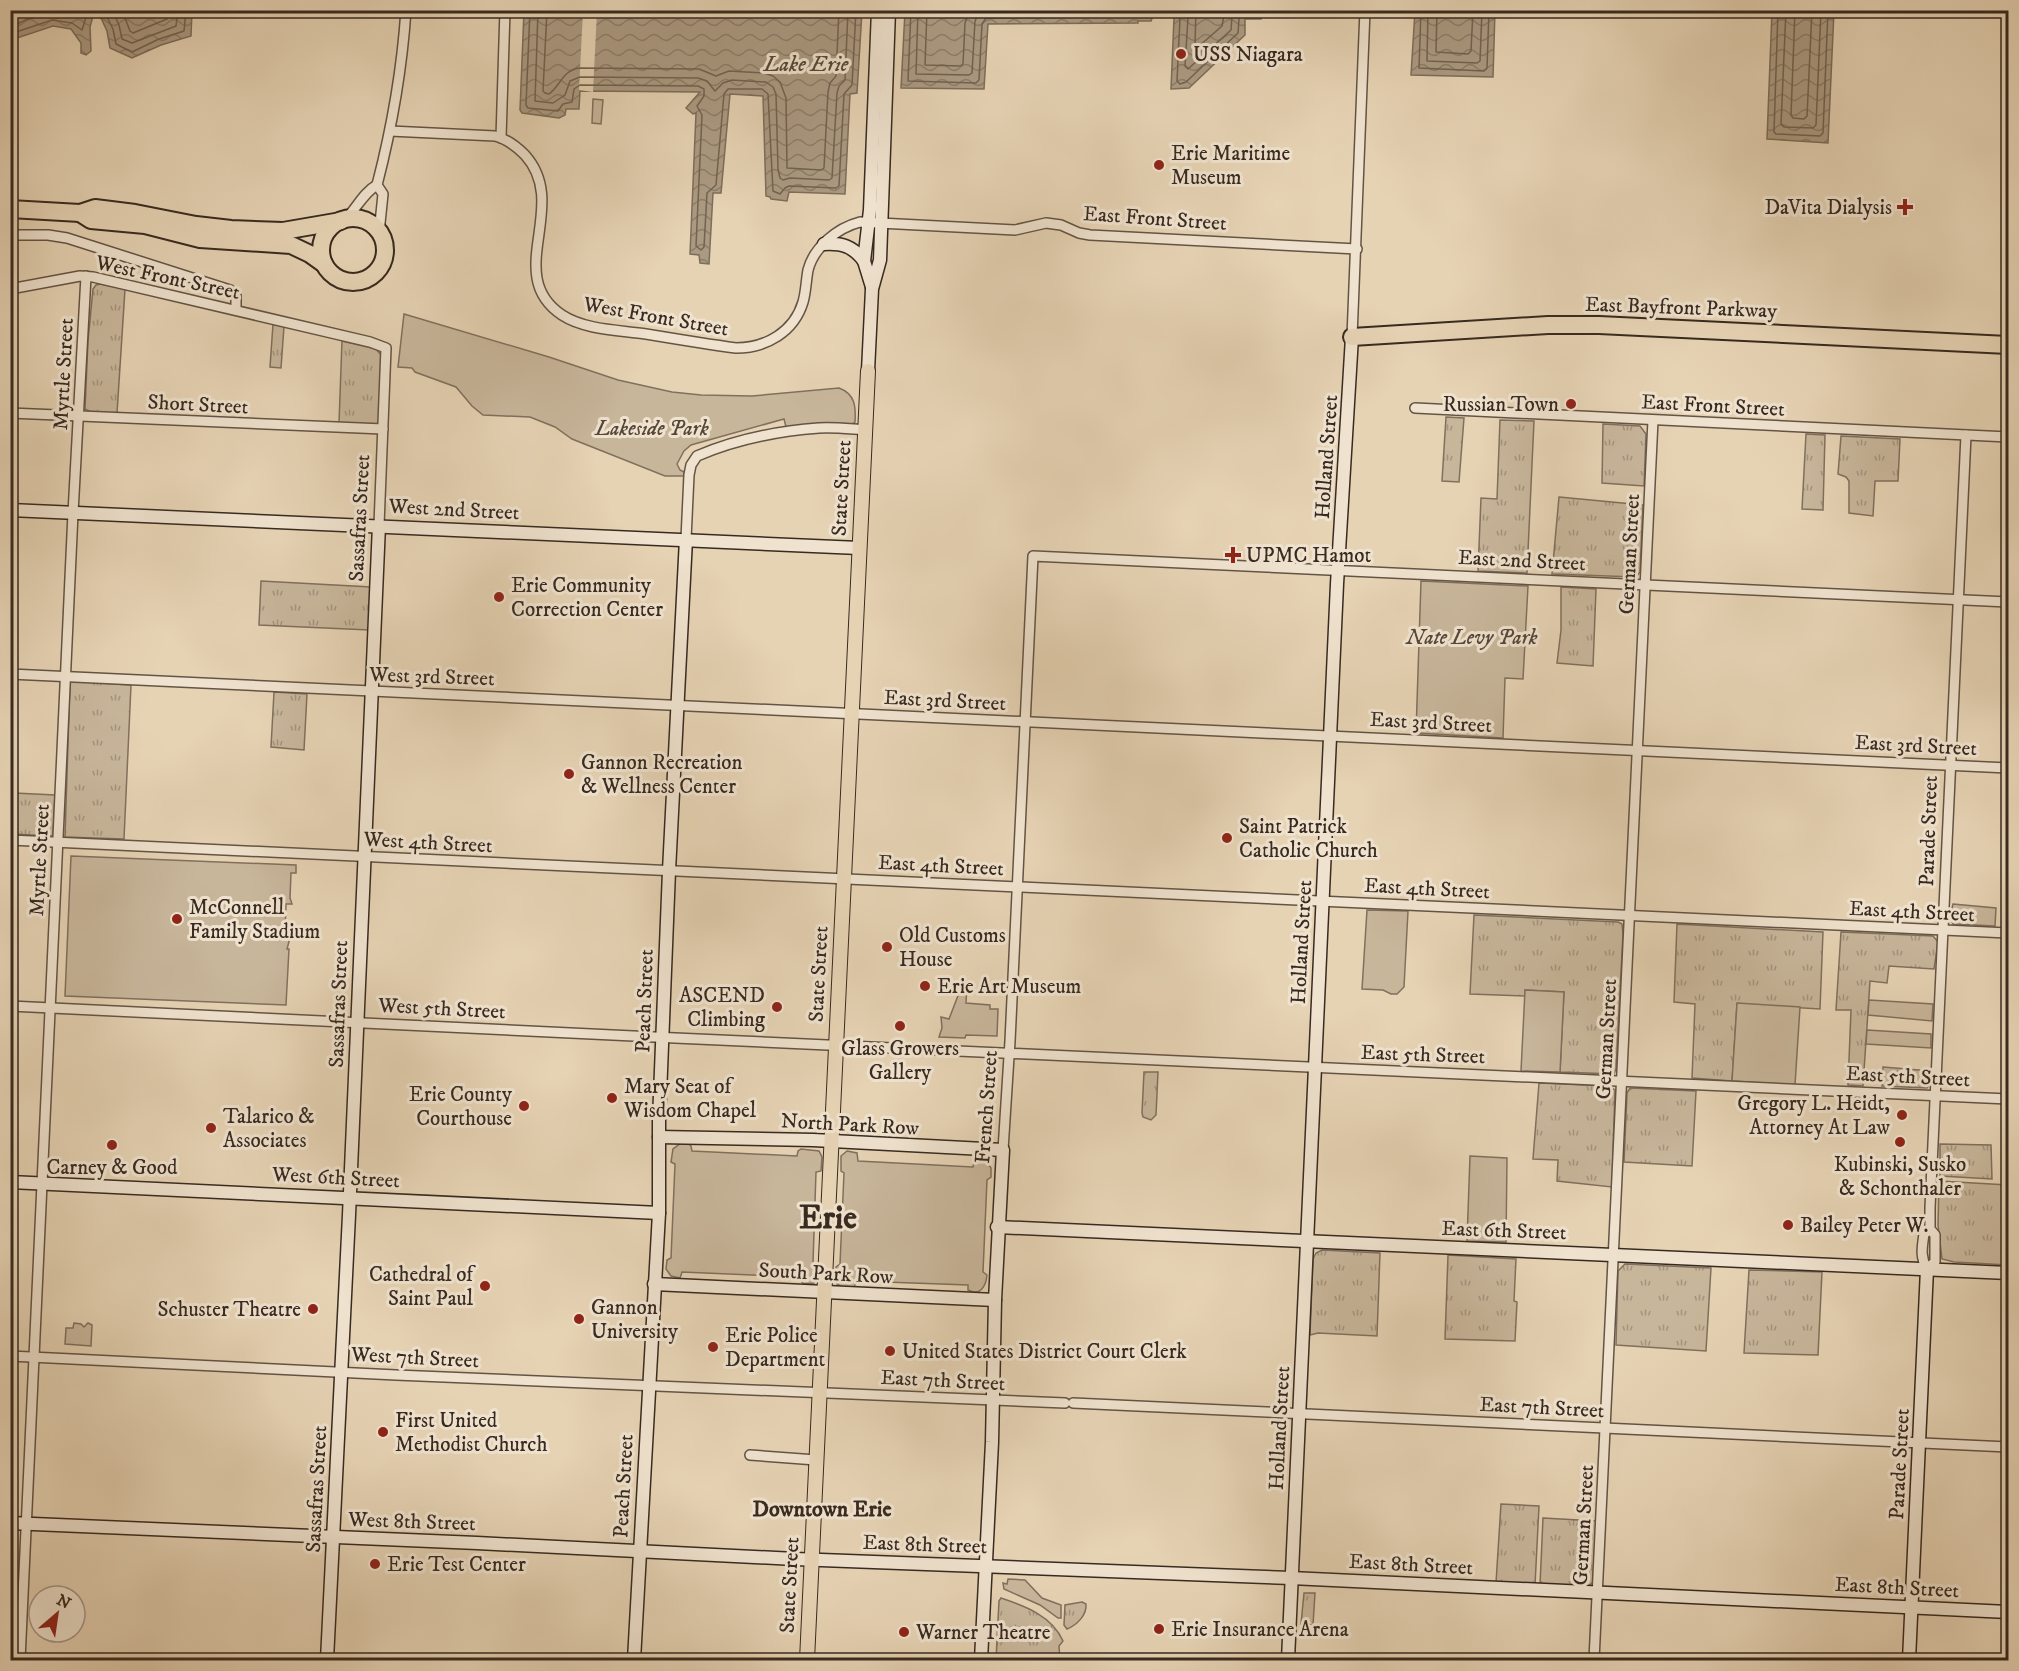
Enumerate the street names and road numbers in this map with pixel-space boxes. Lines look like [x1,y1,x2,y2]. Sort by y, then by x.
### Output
street label: East Front Street [1082,201,1228,237]
street label: West Front Street [92,250,243,306]
street label: West Front Street [580,291,731,343]
street label: East Bayfront Parkway [1584,292,1779,324]
street label: Myrtle Street [48,317,80,431]
street label: Short Street [147,389,249,421]
street label: East Front Street [1641,389,1786,423]
street label: Holland Street [1310,394,1344,520]
street label: State Street [826,439,858,537]
street label: Sassafras Street [344,453,376,582]
street label: German Street [1614,493,1646,615]
street label: West 2nd Street [387,494,520,526]
street label: East 2nd Street [1457,545,1587,577]
street label: West 3rd Street [368,662,495,692]
street label: East 3rd Street [883,685,1007,717]
street label: East 3rd Street [1369,707,1493,739]
street label: East 3rd Street [1854,730,1978,762]
street label: Parade Street [1914,775,1944,887]
street label: Myrtle Street [24,803,56,917]
street label: West 4th Street [362,827,493,859]
street label: East 4th Street [877,850,1005,882]
street label: East 4th Street [1363,873,1491,905]
street label: Holland Street [1286,879,1318,1005]
street label: East 4th Street [1848,896,1976,928]
street label: State Street [803,925,835,1023]
street label: Sassafras Street [324,940,354,1068]
street label: Peach Street [630,948,660,1053]
street label: German Street [1591,978,1623,1100]
street label: West 5th Street [377,993,507,1025]
street label: East 5th Street [1360,1040,1486,1070]
street label: French Street [970,1049,1004,1165]
street label: East 5th Street [1845,1061,1971,1093]
street label: North Park Row [780,1108,920,1142]
street label: West 6th Street [270,1162,401,1194]
street label: East 6th Street [1441,1216,1567,1246]
street label: South Park Row [758,1257,895,1291]
street label: West 7th Street [349,1342,480,1374]
street label: East 7th Street [880,1365,1006,1397]
street label: Holland Street [1264,1365,1296,1491]
street label: East 7th Street [1479,1392,1605,1424]
street label: Parade Street [1884,1408,1916,1520]
street label: Sassafras Street [301,1424,333,1553]
street label: Peach Street [608,1433,640,1539]
street label: German Street [1568,1464,1600,1586]
street label: West 8th Street [347,1507,476,1537]
street label: East 8th Street [862,1530,988,1560]
street label: State Street [774,1536,806,1634]
street label: East 8th Street [1348,1549,1474,1581]
street label: East 8th Street [1834,1572,1960,1604]

